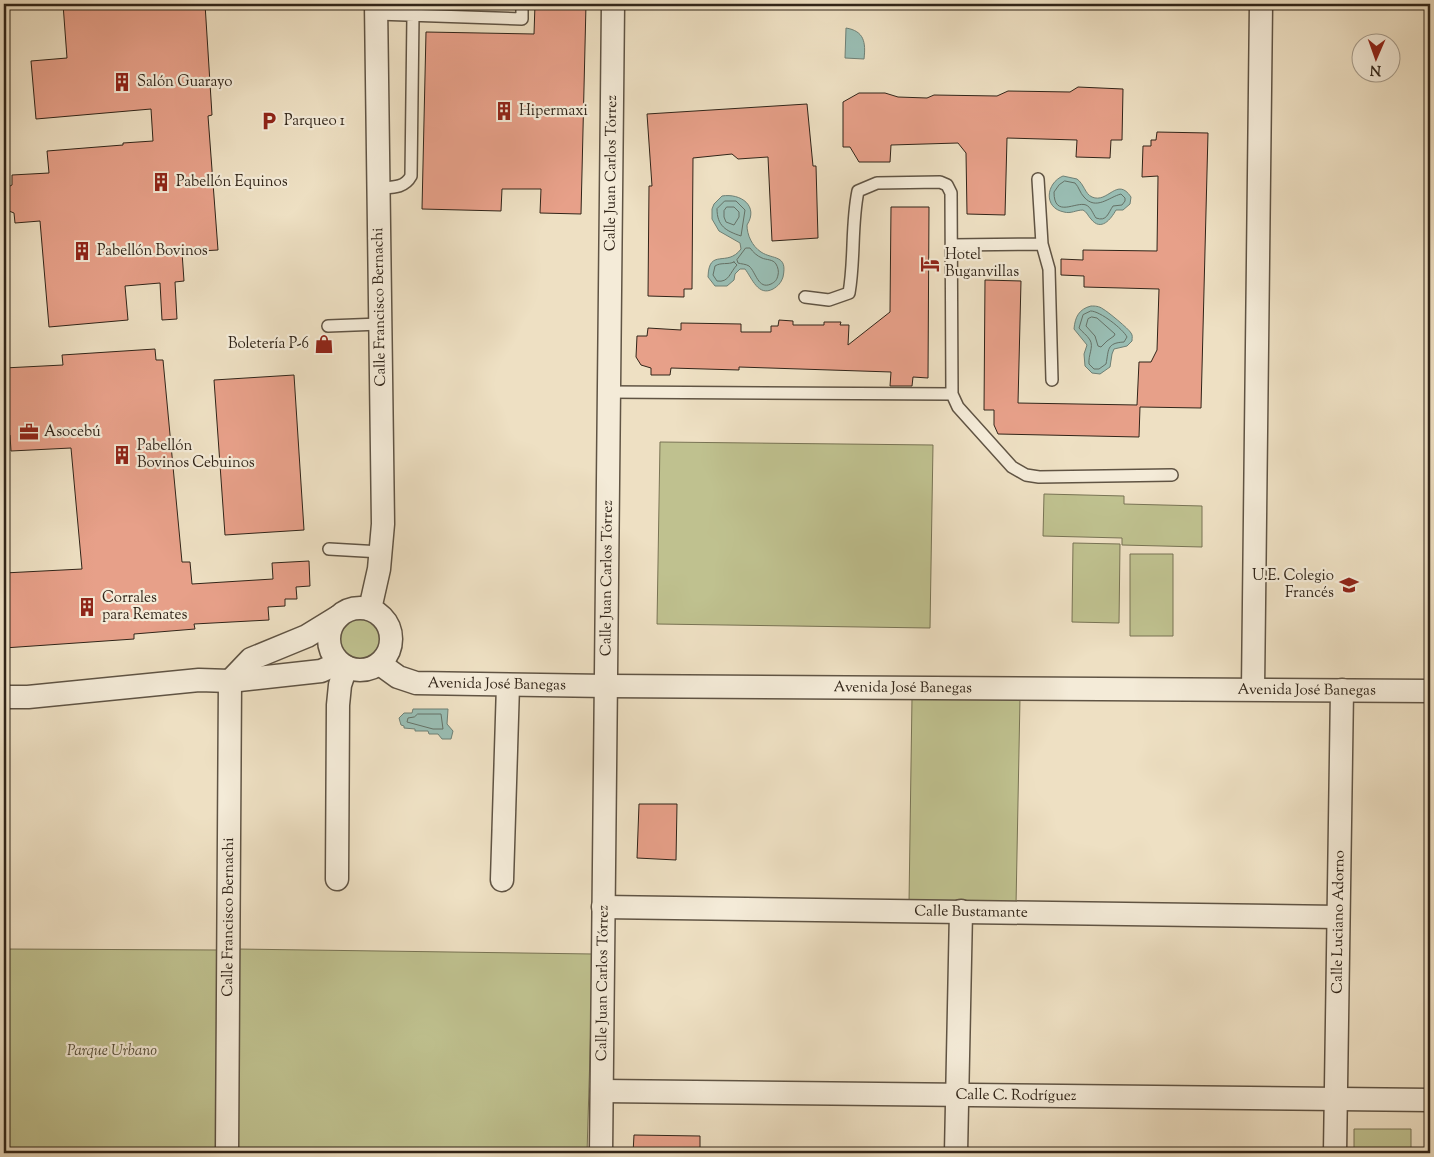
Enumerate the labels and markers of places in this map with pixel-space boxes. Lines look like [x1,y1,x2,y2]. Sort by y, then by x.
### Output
building icon: Salón Guarayo [111,71,133,93]
place label: Salón Guarayo [137,72,233,93]
building icon: Hipermaxi [493,100,515,122]
place label: Hipermaxi [519,101,588,122]
parking icon: Parqueo 1 [258,110,280,132]
place label: Parqueo 1 [284,111,345,132]
building icon: Pabellón Equinos [150,171,172,193]
place label: Pabellón Equinos [176,172,288,193]
building icon: Pabellón Bovinos [71,240,93,262]
place label: Pabellón Bovinos [97,241,208,262]
place label: Hotel Buganvillas [945,245,1019,283]
hotel icon: Hotel Buganvillas [919,253,941,275]
shop icon: Boletería P-6 [313,333,335,355]
place label: Boletería P-6 [228,334,309,355]
office icon: Asocebú [18,421,40,443]
place label: Asocebú [44,422,101,443]
place label: Pabellón Bovinos Cebuinos [137,436,255,474]
building icon: Pabellón Bovinos Cebuinos [111,444,133,466]
place label: U.E. Colegio Francés [1252,566,1334,604]
school or university icon: U.E. Colegio Francés [1338,574,1360,596]
place label: Corrales para Remates [102,588,187,626]
building icon: Corrales para Remates [76,596,98,618]

